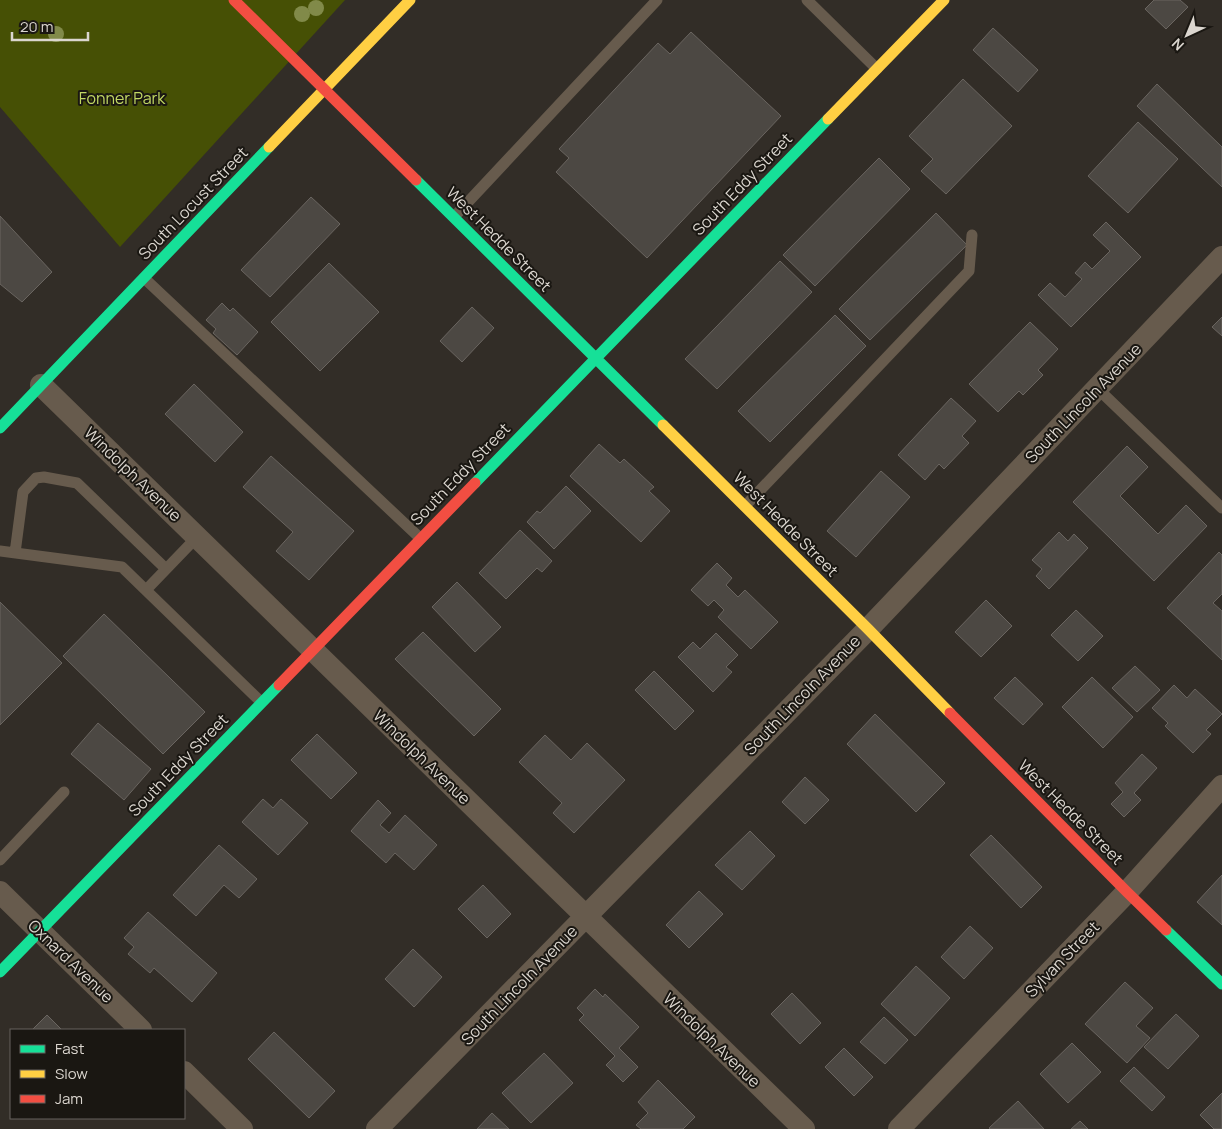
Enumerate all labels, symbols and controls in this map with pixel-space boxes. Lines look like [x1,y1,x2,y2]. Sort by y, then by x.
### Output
scale bar [12,10,89,42]
north arrow [1162,10,1212,60]
text: 20 m [20,16,53,37]
text: N [1167,34,1188,55]
park label: Fonner Park [79,87,166,109]
street label: South Eddy Street [687,128,797,240]
street label: South Locust Street [133,142,253,264]
street label: West Hedde Street [442,182,556,296]
street label: South Lincoln Avenue [1020,338,1146,468]
street label: South Eddy Street [405,418,515,530]
street label: Windolph Avenue [80,422,186,526]
street label: West Hedde Street [729,467,843,581]
street label: South Lincoln Avenue [739,630,865,760]
street label: Windolph Avenue [369,705,475,809]
street label: South Eddy Street [123,709,233,821]
street label: West Hedde Street [1014,755,1128,869]
street label: Oxnard Avenue [23,914,119,1008]
street label: Sylvan Street [1020,916,1104,1002]
street label: South Lincoln Avenue [456,920,582,1050]
street label: Windolph Avenue [659,988,765,1092]
legend [10,1029,185,1119]
text: Fast [55,1038,84,1059]
text: Slow [55,1063,88,1084]
text: Jam [55,1088,83,1109]

